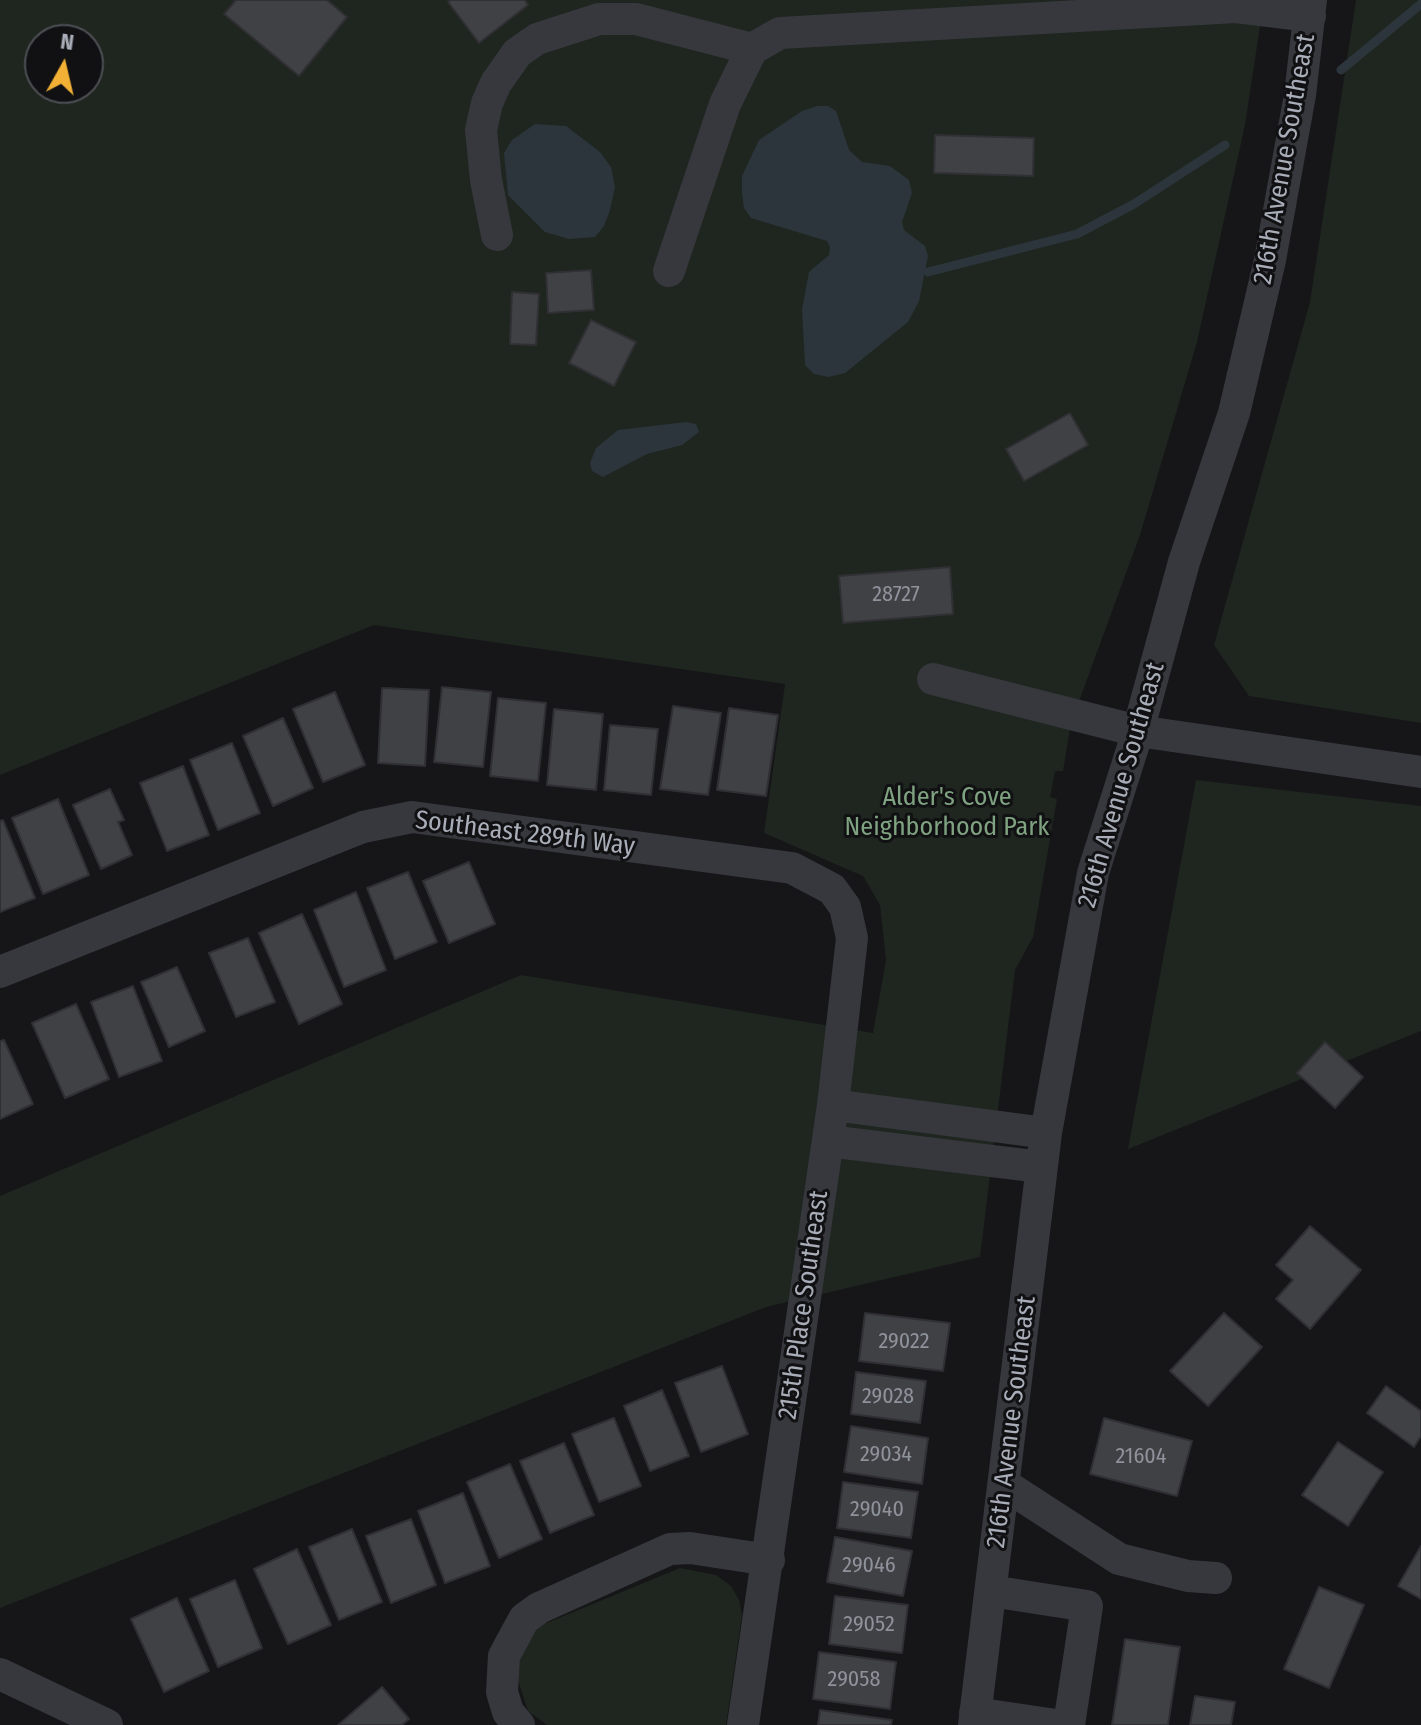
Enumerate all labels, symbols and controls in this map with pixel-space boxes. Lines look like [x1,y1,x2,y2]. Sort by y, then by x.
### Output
north arrow [24,24,104,104]
text: N [59,27,76,56]
street label: 216th Avenue Southeast [1248,31,1322,287]
house number: 28727 [872,582,920,608]
street label: 216th Avenue Southeast [1072,659,1172,911]
park label: Alder's Cove Neighborhood Park [845,782,1049,844]
street label: Southeast 289th Way [413,805,637,863]
street label: 215th Place Southeast [773,1189,835,1421]
street label: 216th Avenue Southeast [981,1294,1043,1550]
house number: 29022 [879,1329,929,1355]
house number: 29028 [862,1384,914,1410]
house number: 29034 [860,1442,912,1468]
house number: 21604 [1116,1444,1166,1470]
house number: 29040 [850,1497,904,1523]
house number: 29046 [842,1553,896,1579]
house number: 29052 [843,1612,895,1638]
house number: 29058 [828,1667,880,1693]

